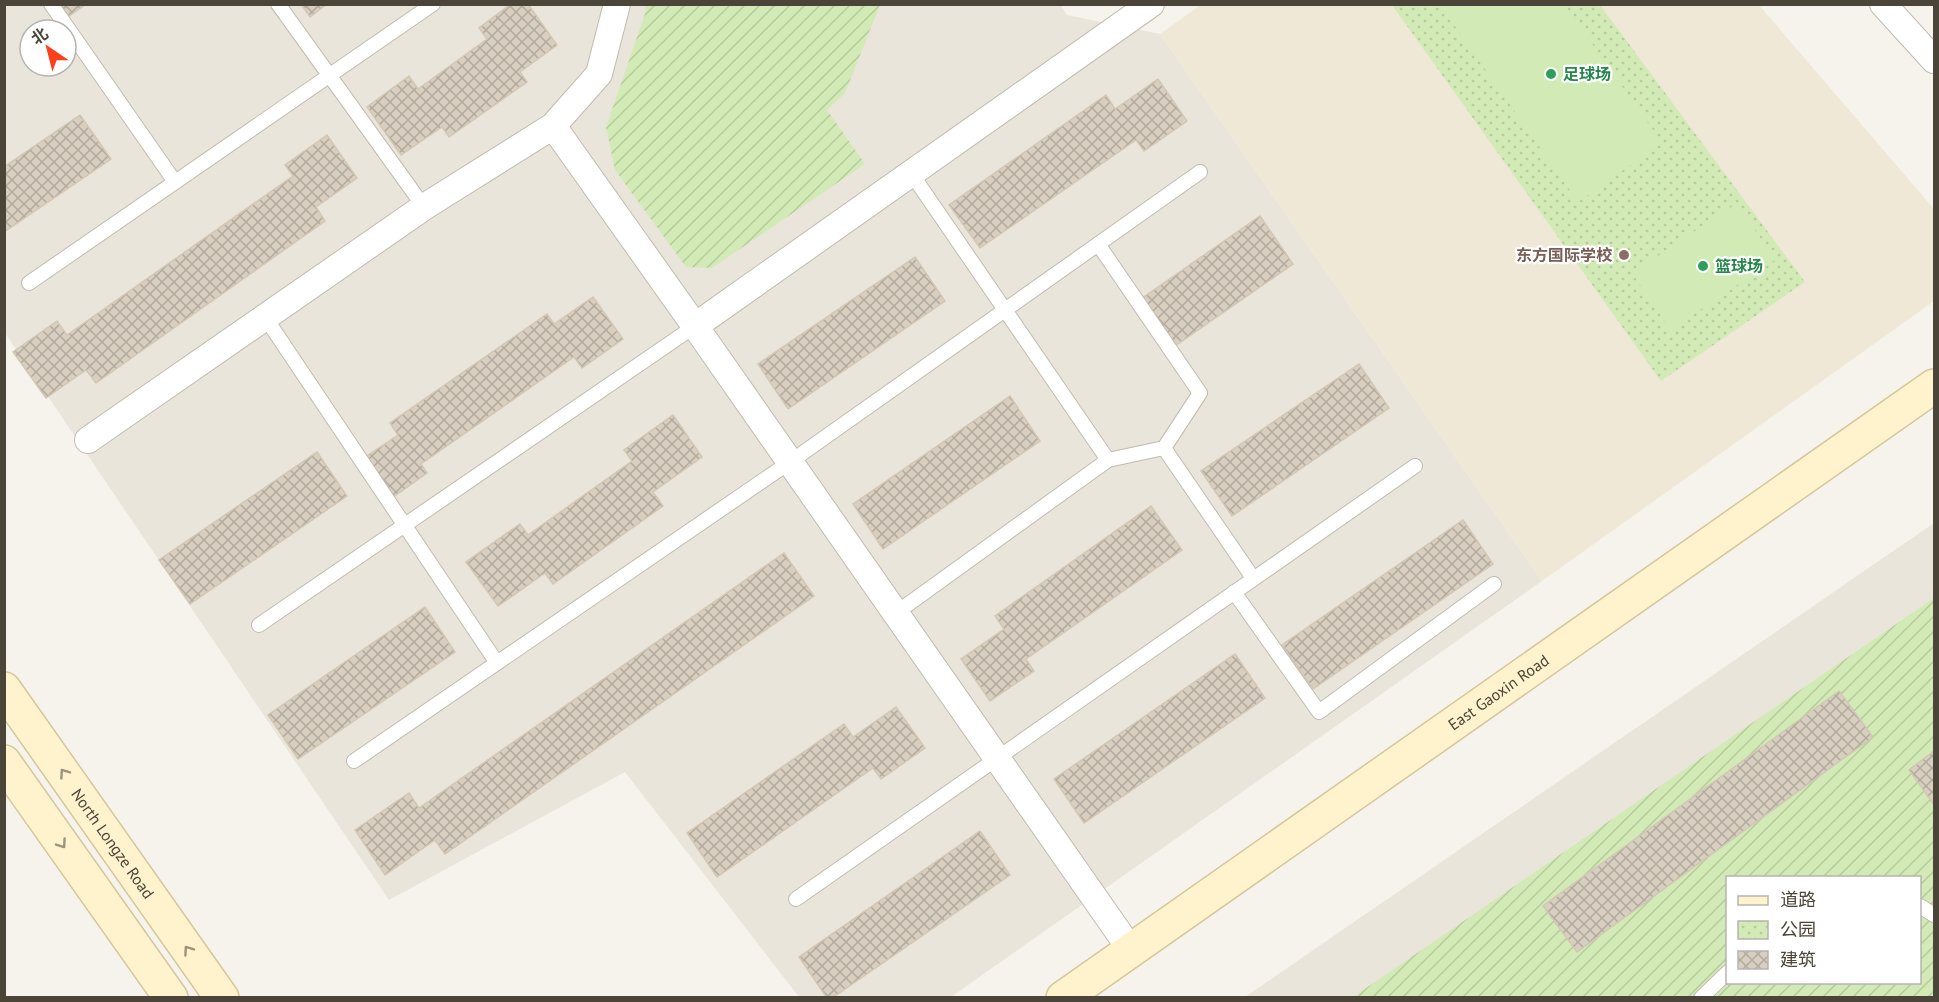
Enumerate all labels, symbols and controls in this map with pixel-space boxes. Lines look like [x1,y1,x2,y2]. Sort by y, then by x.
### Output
north arrow [18,18,78,78]
text: 北 [27,23,52,48]
place label: 足球场 [1563,64,1611,84]
marker: 足球场 [1544,67,1558,81]
place label: 东方国际学校 [1516,245,1613,265]
marker: 东方国际学校 [1617,248,1631,262]
place label: 篮球场 [1715,256,1763,276]
marker: 篮球场 [1696,259,1710,273]
street label: East Gaoxin Road [1444,650,1552,734]
one-way arrow [60,769,71,780]
street label: North Longze Road [67,784,159,902]
one-way arrow [55,838,66,849]
legend [1726,876,1921,984]
text: 道路 [1780,888,1816,911]
text: 公园 [1780,918,1816,941]
one-way arrow [184,945,195,956]
text: 建筑 [1780,948,1816,971]

